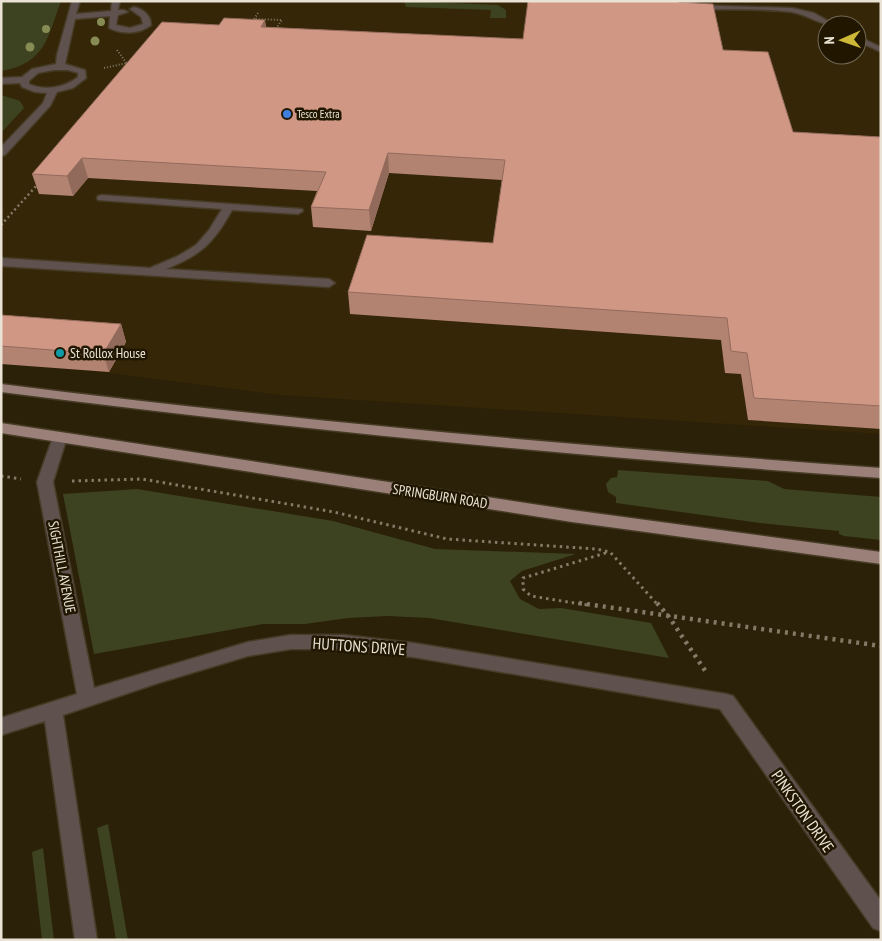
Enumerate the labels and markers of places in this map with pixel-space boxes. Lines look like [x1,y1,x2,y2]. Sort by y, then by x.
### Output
place label: Tesco Extra [297,107,340,121]
marker: Tesco Extra [281,108,293,120]
place label: St Rollox House [70,344,146,362]
marker: St Rollox House [54,347,66,359]

